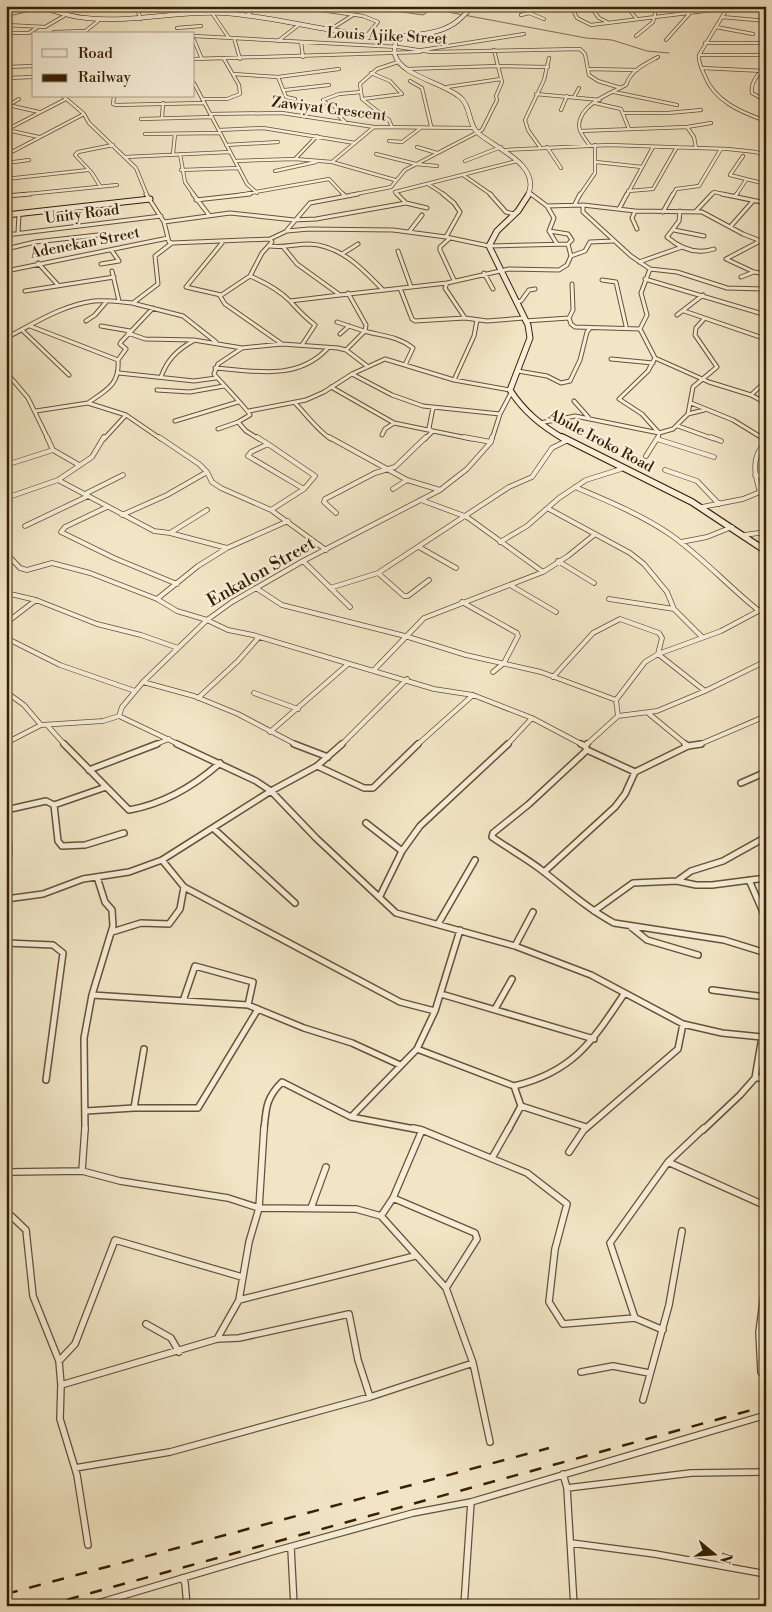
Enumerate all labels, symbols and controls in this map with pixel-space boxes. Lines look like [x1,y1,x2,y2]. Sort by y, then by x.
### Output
street label: Louis Ajike Street [326,23,449,49]
legend [32,32,195,98]
text: Road [78,44,113,63]
text: Railway [78,68,132,87]
street label: Zawiyat Crescent [270,93,388,126]
street label: Unity Road [44,200,121,228]
street label: Adenekan Street [28,223,142,263]
street label: Abule Iroko Road [544,405,657,477]
street label: Enkalon Street [203,531,320,612]
north arrow [690,1530,740,1580]
text: N [715,1550,736,1566]

